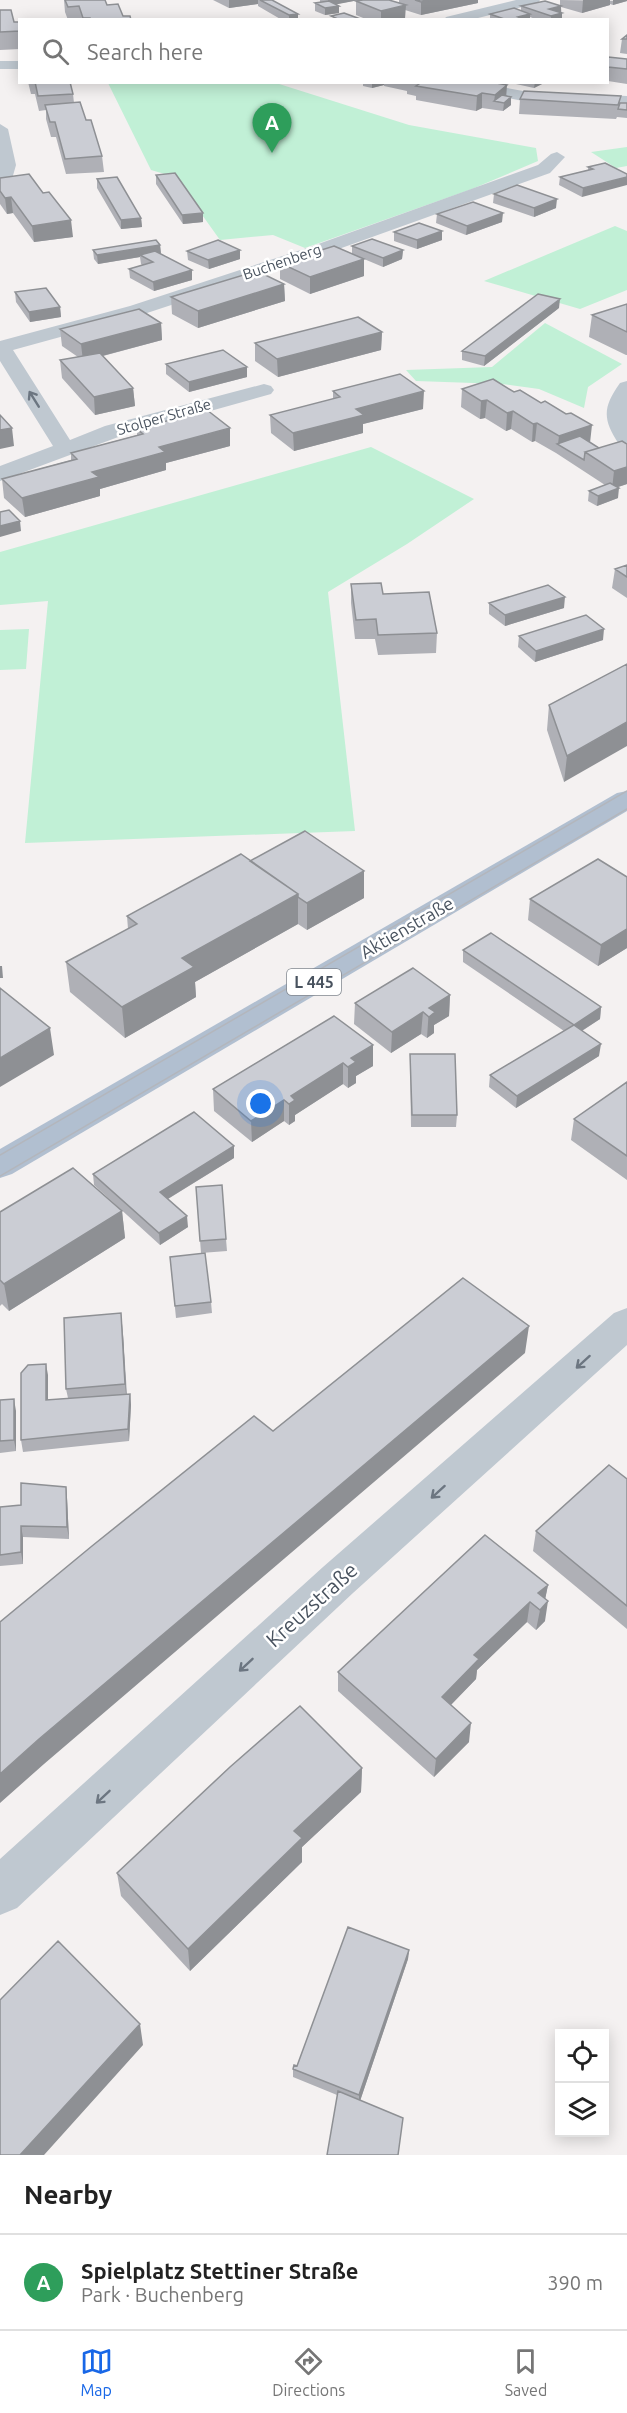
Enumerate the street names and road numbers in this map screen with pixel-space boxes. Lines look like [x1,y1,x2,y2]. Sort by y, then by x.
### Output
street label: Buchenberg [240,240,323,283]
street label: Stolper Straße [115,395,213,438]
street label: Aktienstraße [356,892,457,962]
road number: L 445 [287,969,341,995]
street label: Kreuzstraße [261,1557,362,1651]

